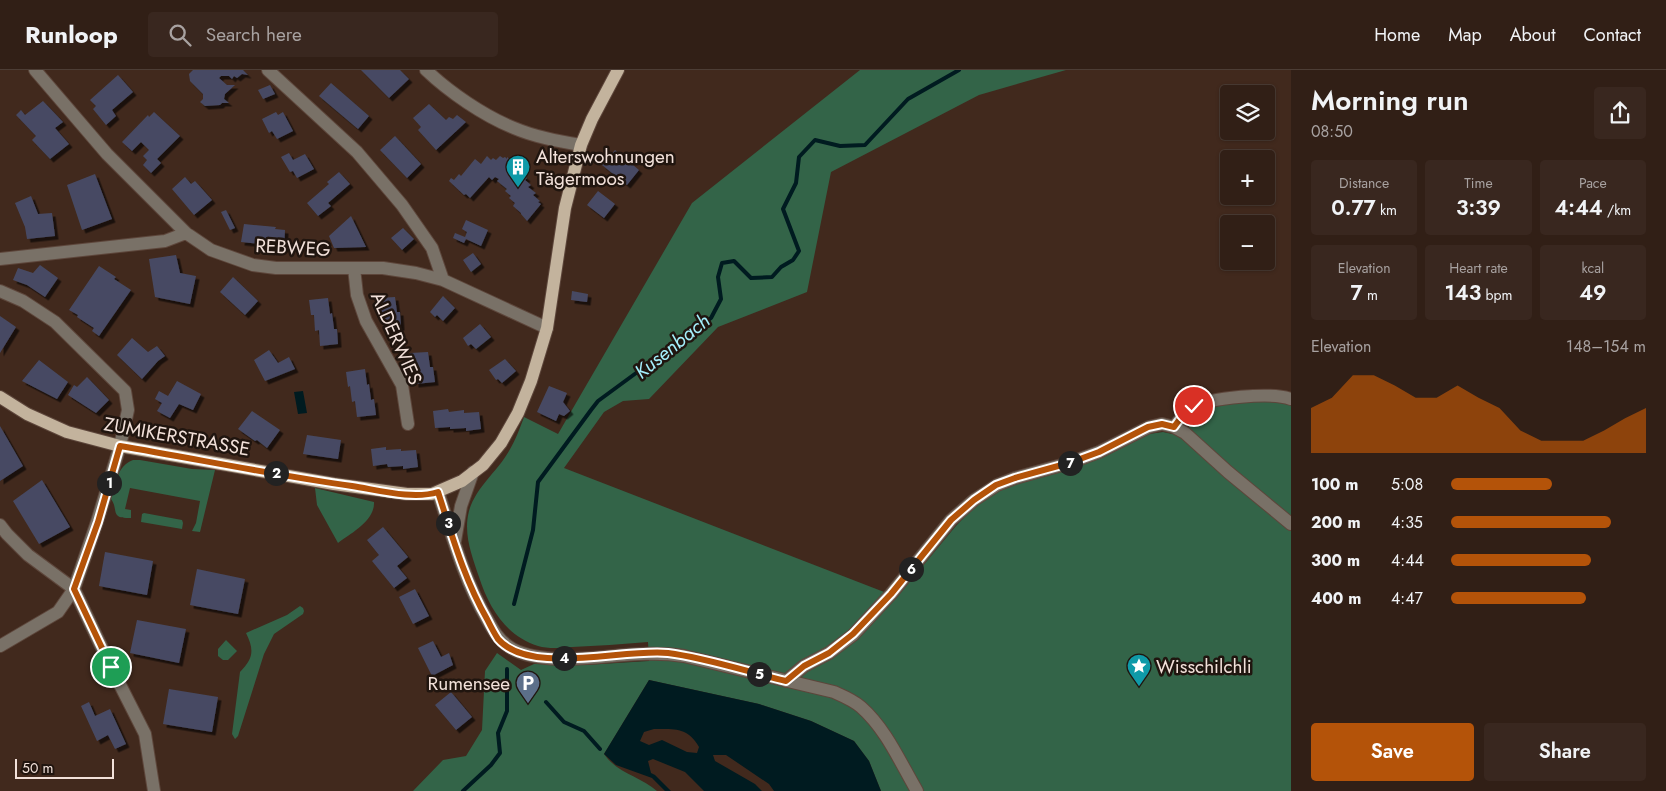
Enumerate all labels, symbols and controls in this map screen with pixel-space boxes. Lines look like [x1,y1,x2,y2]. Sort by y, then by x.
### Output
search box [148,12,498,57]
text: Runloop [25,17,118,52]
icon: search [166,21,194,49]
text: Search here [206,21,302,48]
text: Home [1374,22,1420,48]
text: Map [1448,22,1482,48]
text: About [1510,22,1555,48]
text: Contact [1583,22,1641,48]
text: Morning run [1311,80,1469,121]
map controls [1220,85,1275,270]
button: layers [1220,85,1275,140]
button: share [1594,87,1646,139]
text: 08:50 [1311,120,1353,143]
place label: Alterswohnungen Tägermoos [536,143,675,192]
button: + [1220,150,1275,205]
building icon: Alterswohnungen Tägermoos [505,154,531,188]
text: Distance [1339,173,1389,193]
text: Time [1464,173,1493,193]
text: Pace [1579,173,1607,193]
text: 0.77 [1331,193,1376,223]
text: 3:39 [1456,193,1501,223]
text: 4:44 [1554,193,1603,223]
text: km [1376,200,1397,220]
text: /km [1603,200,1631,220]
button: − [1220,215,1275,270]
street label: REBWEG [255,232,331,263]
text: Elevation [1338,258,1391,278]
text: Heart rate [1449,258,1508,278]
text: kcal [1582,258,1604,278]
text: 7 [1351,278,1363,308]
text: 143 [1445,278,1481,308]
text: 49 [1579,278,1607,308]
text: m [1363,285,1378,305]
text: bpm [1481,285,1512,305]
street label: ALDERWIES [364,287,429,389]
water label: Kusenbach [628,307,716,386]
text: Elevation [1311,335,1371,358]
text: 148–154 m [1566,335,1646,358]
pin [1173,385,1215,427]
icon: check [1180,392,1208,420]
street label: ZUMIKERSTRASSE [102,410,252,463]
pin: 7 [1058,450,1082,476]
text: 7 [1066,453,1075,473]
pin: 2 [264,460,288,486]
text: 2 [272,463,281,483]
pin: 1 [96,470,122,496]
text: 1 [106,473,113,493]
text: 100 m [1311,473,1358,496]
text: 5:08 [1391,473,1423,496]
pin: 3 [436,510,460,536]
text: 200 m [1311,511,1361,534]
text: 4:35 [1391,511,1423,534]
text: 3 [444,513,453,533]
text: 300 m [1311,549,1360,572]
text: 4:44 [1391,549,1424,572]
pin: 6 [898,556,924,582]
text: 6 [907,559,916,579]
text: 400 m [1311,587,1361,610]
text: 4:47 [1391,587,1423,610]
pin [90,646,132,688]
pin: 4 [552,646,576,670]
text: 4 [560,648,569,668]
icon: arrive [97,653,125,681]
place icon: Wisschilchli [1126,653,1152,687]
place label: Wisschilchli [1156,653,1252,680]
pin: 5 [746,662,772,686]
text: 5 [755,664,764,684]
place label: Rumensee [428,670,510,697]
parking icon: Rumensee [515,670,541,704]
button: Save [1311,723,1474,781]
button: Share [1484,723,1646,781]
scale bar [15,756,114,779]
text: 50 m [22,758,53,778]

